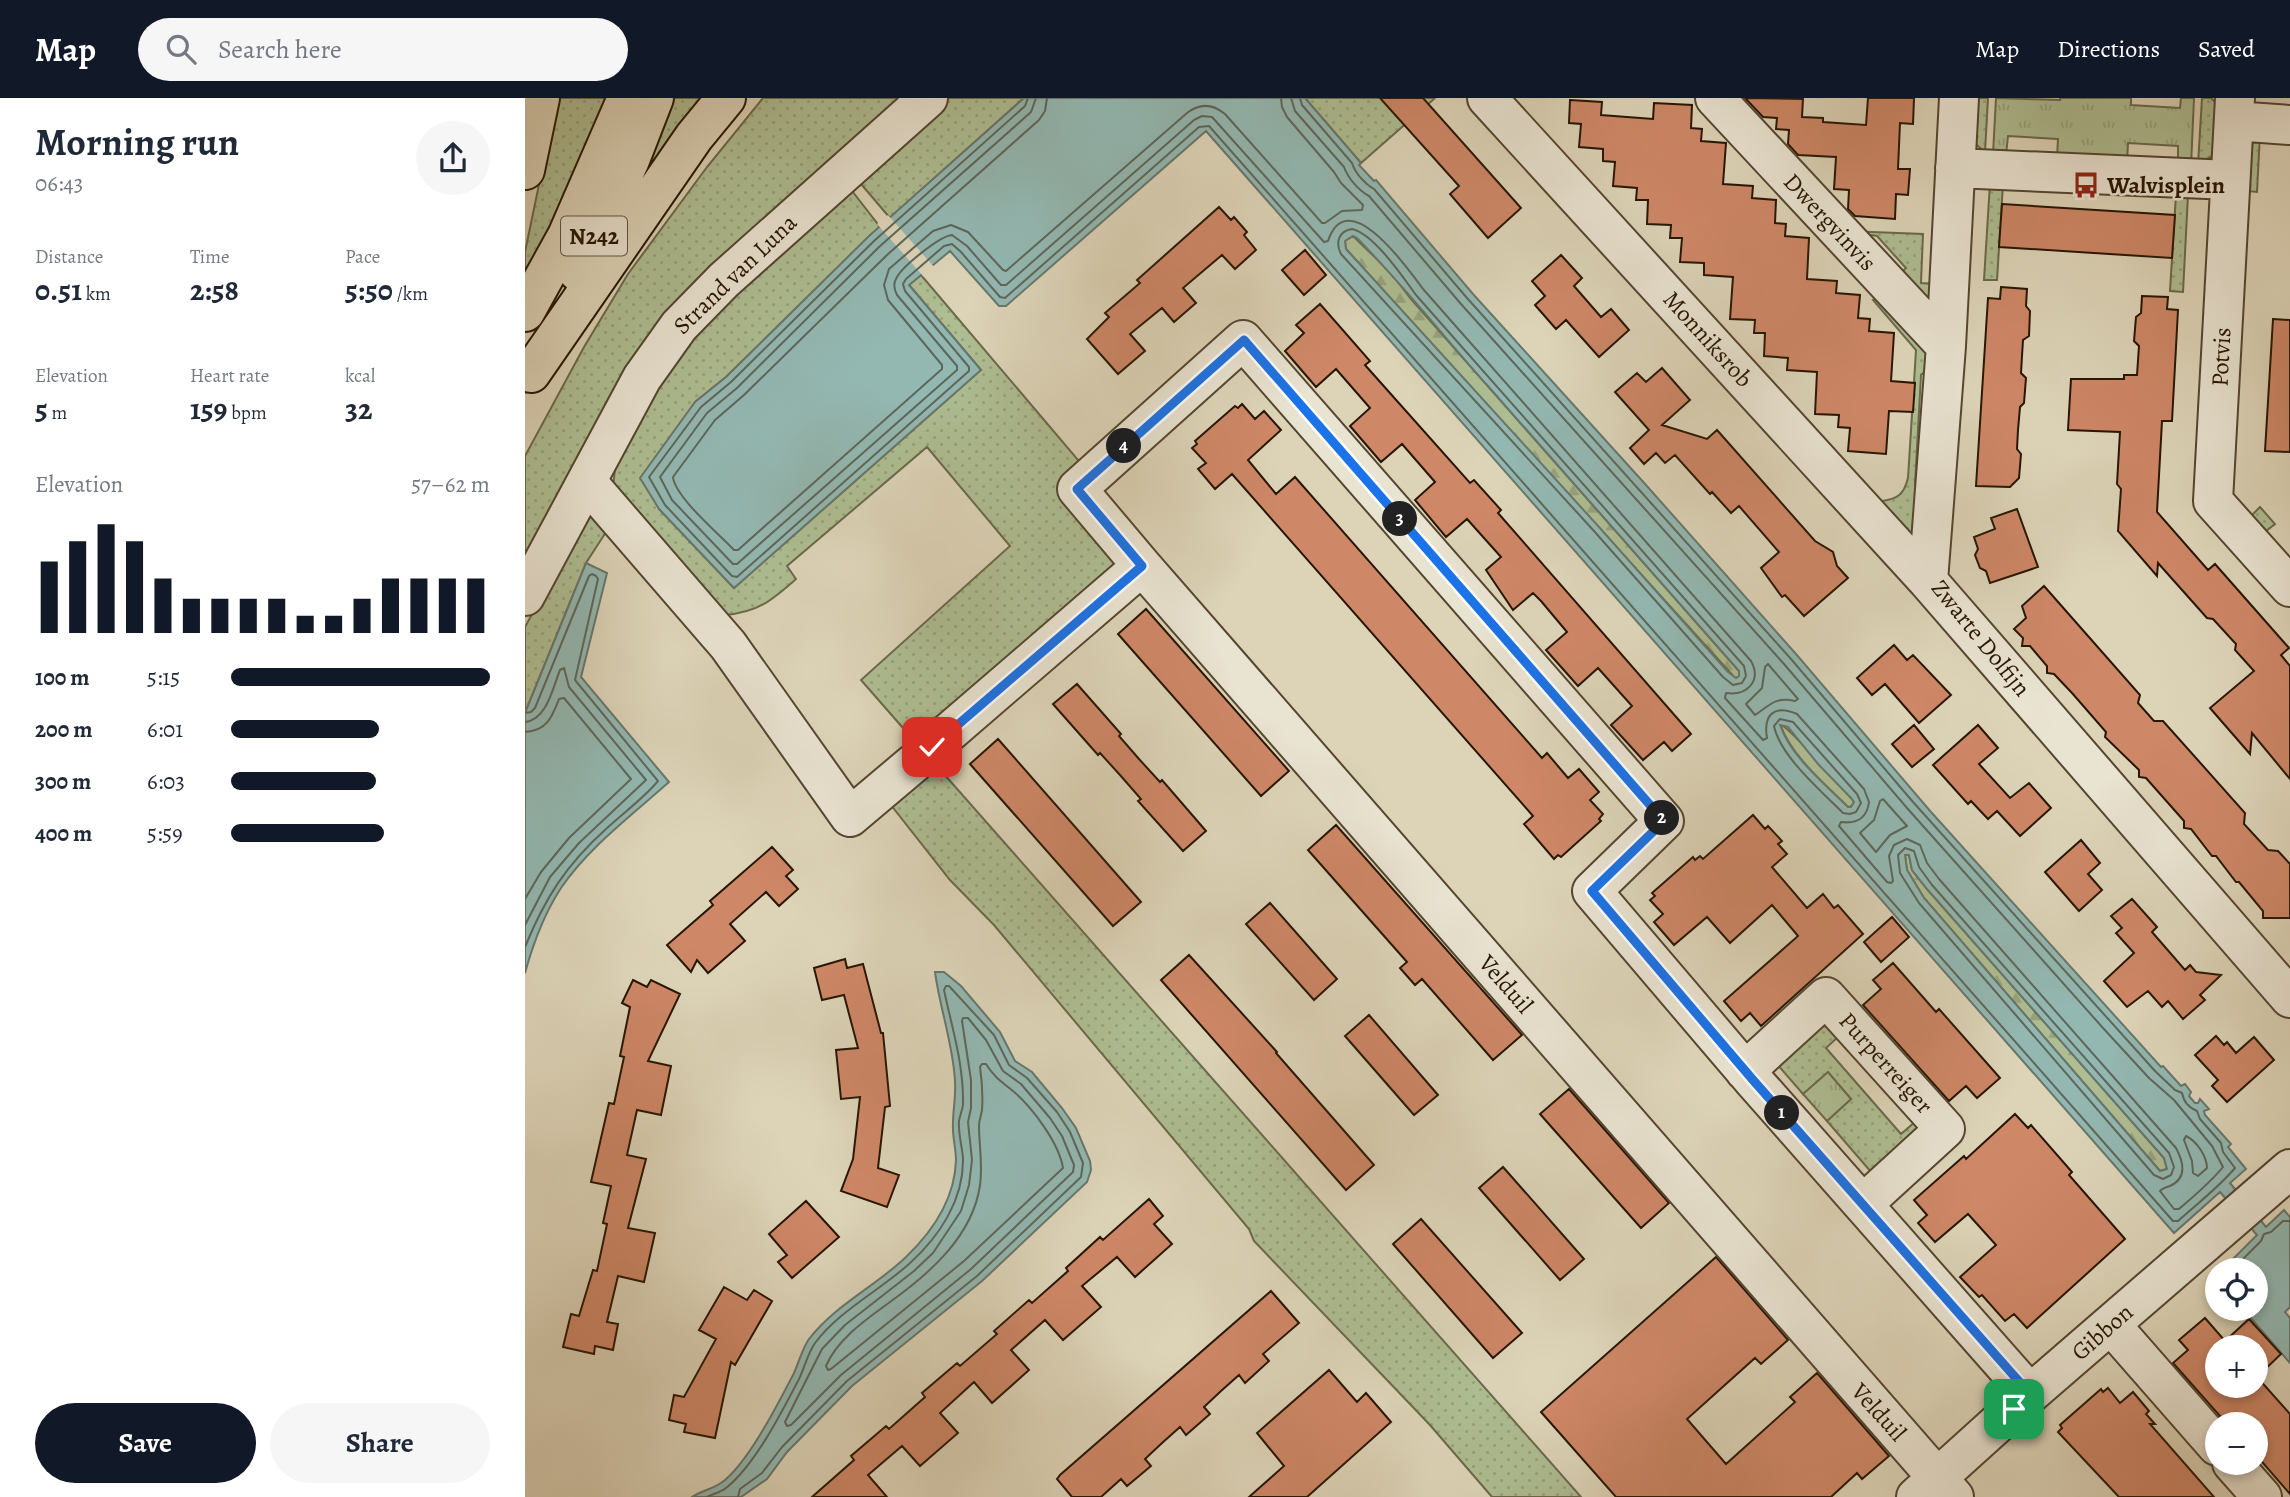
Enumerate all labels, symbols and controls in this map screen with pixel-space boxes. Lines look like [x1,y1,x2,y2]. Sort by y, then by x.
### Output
search box [138,18,628,81]
text: Map [35,27,96,72]
icon: search [162,30,200,68]
text: Search here [218,32,342,67]
text: Map [1975,33,2019,65]
text: Directions [2057,33,2160,65]
text: Saved [2198,33,2255,65]
text: Morning run [35,116,239,168]
button: share [416,121,490,195]
street label: Dwergvinvis [1776,166,1884,278]
text: 06:43 [35,168,83,199]
place label: Walvisplein [2106,169,2226,201]
bus stop icon: Walvisplein [2071,170,2101,200]
street label: Strand van Luna [666,206,804,341]
road number: N242 [561,217,627,256]
text: Distance [35,244,103,270]
text: Time [190,244,229,270]
text: Pace [345,244,380,270]
text: 0.51 [35,270,82,310]
text: 2:58 [190,270,239,310]
text: 5:50 [345,270,393,310]
text: km [82,281,111,307]
text: /km [393,281,428,307]
street label: Monniksrob [1656,284,1760,394]
street label: Potvis [2203,327,2239,387]
text: Elevation [35,363,108,389]
text: Heart rate [190,363,269,389]
text: kcal [345,363,375,389]
text: 5 [35,389,48,429]
text: 159 [190,389,227,429]
text: 32 [345,389,372,429]
text: m [48,400,67,426]
text: bpm [227,400,267,426]
pin: 4 [1107,428,1141,464]
text: 4 [1119,432,1128,458]
text: Elevation [35,469,123,500]
text: 57–62 m [411,469,490,500]
pin: 3 [1383,502,1417,536]
text: 3 [1395,505,1404,531]
street label: Zwarte Dolfijn [1924,573,2038,703]
text: 100 m [35,662,90,693]
text: 5:15 [147,662,180,693]
text: 200 m [35,714,93,745]
text: 6:01 [147,714,183,745]
pin [902,717,962,777]
icon: check [913,728,951,766]
text: 300 m [35,766,91,797]
text: 6:03 [147,766,185,797]
pin: 2 [1645,800,1679,836]
text: 2 [1657,804,1666,830]
text: 400 m [35,818,92,849]
text: 5:59 [147,818,183,849]
street label: Velduil [1471,947,1540,1020]
street label: Purperreiger [1832,1005,1940,1121]
pin: 1 [1765,1096,1799,1130]
text: 1 [1778,1099,1785,1125]
map controls [2205,1258,2268,1475]
button: locate [2205,1258,2268,1321]
street label: Gibbon [2064,1296,2140,1368]
button: + [2205,1335,2268,1398]
street label: Velduil [1844,1375,1914,1448]
pin [1984,1379,2044,1439]
icon: arrive [1995,1390,2033,1428]
button: Save [35,1403,256,1483]
button: Share [270,1403,490,1483]
button: − [2205,1412,2268,1475]

